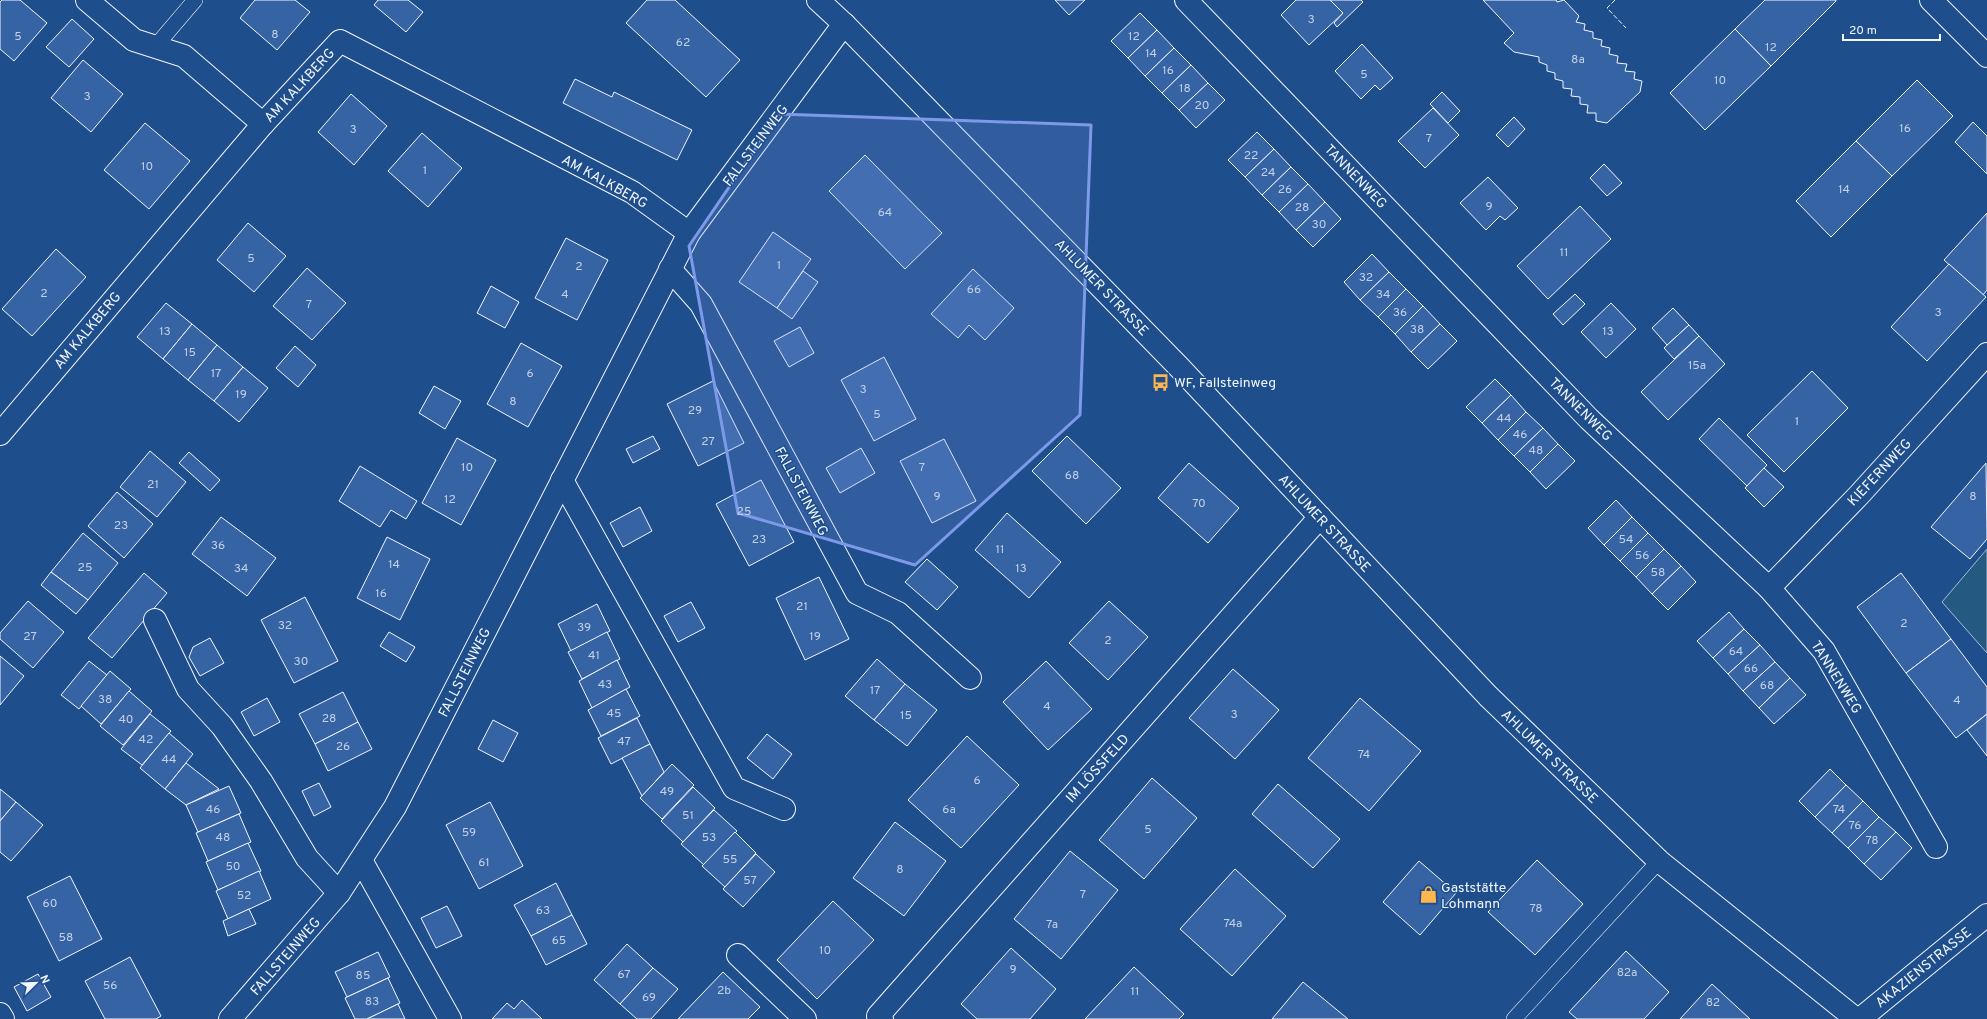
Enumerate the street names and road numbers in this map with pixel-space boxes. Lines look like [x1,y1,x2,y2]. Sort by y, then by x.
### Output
street label: AM KALKBERG [261,45,339,127]
street label: FALLSTEINWEG [720,102,793,190]
street label: TANNENWEG [1320,141,1390,213]
street label: AM KALKBERG [558,152,650,213]
street label: AHLUMER STRASSE [1050,236,1151,340]
street label: AM KALKBERG [51,289,125,373]
street label: TANNENWEG [1545,375,1615,445]
street label: KIEFERNWEG [1845,436,1916,510]
street label: FALLSTEINWEG [770,444,831,539]
street label: AHLUMER STRASSE [1274,471,1374,577]
street label: FALLSTEINWEG [435,625,495,720]
street label: TANNENWEG [1807,638,1865,717]
street label: AHLUMER STRASSE [1497,707,1601,808]
street label: IM LÖSSFELD [1062,730,1133,807]
street label: FALLSTEINWEG [248,914,325,1000]
street label: AKAZIENSTRASSE [1872,924,1975,1012]

